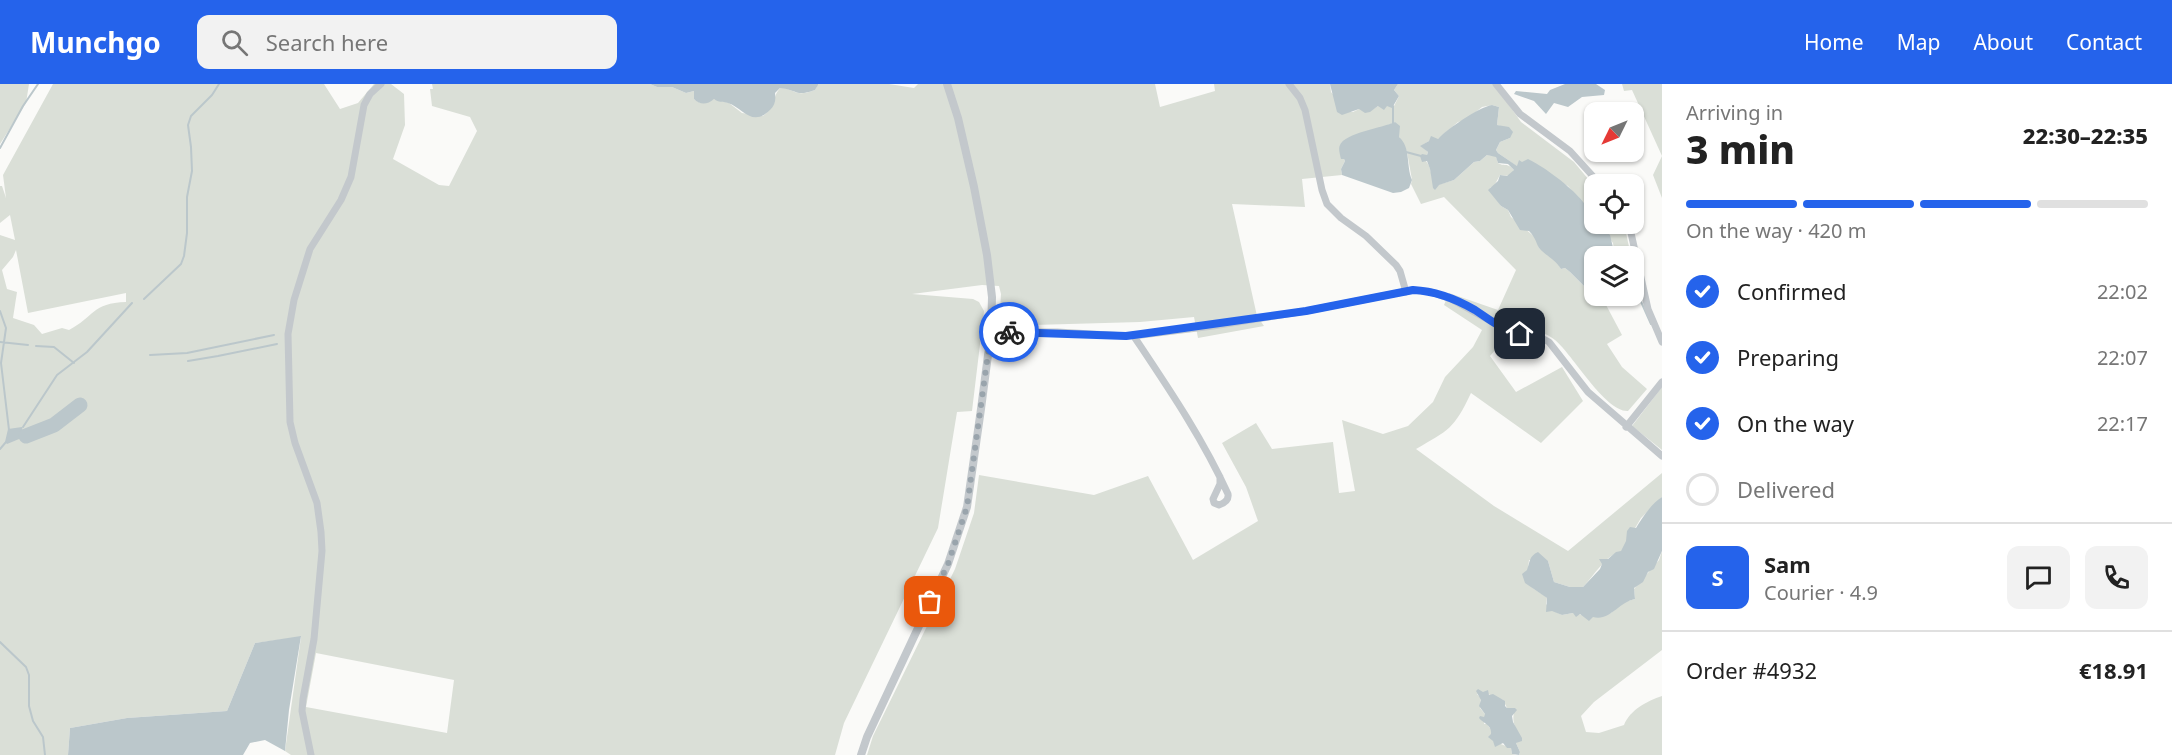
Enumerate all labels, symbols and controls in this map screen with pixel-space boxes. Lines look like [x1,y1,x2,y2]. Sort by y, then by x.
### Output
search box [197,15,617,69]
text: Munchgo [30,23,161,61]
icon: search [218,26,251,59]
text: Search here [266,27,388,57]
text: Home [1804,28,1864,56]
text: Map [1897,28,1940,56]
text: About [1973,28,2033,56]
text: Contact [2066,28,2142,56]
text: Arriving in [1686,99,1783,126]
north arrow [1584,102,1644,162]
map controls [1584,102,1644,306]
text: 22:30–22:35 [2023,120,2148,150]
text: 3 min [1686,122,1795,175]
button: locate [1584,174,1644,234]
text: On the way · 420 m [1686,217,1866,244]
button: layers [1584,246,1644,306]
icon: check [1686,275,1719,308]
text: Confirmed [1737,276,1847,306]
text: 22:02 [2097,278,2148,305]
courier [979,302,1039,362]
pin [1494,308,1545,359]
icon: bike [993,316,1026,349]
icon: home [1503,317,1536,350]
icon: check [1686,341,1719,374]
text: Preparing [1737,342,1839,372]
text: 22:07 [2097,344,2148,371]
icon: check [1686,407,1719,440]
text: On the way [1737,408,1854,438]
text: 22:17 [2097,410,2148,437]
text: Delivered [1737,474,1835,504]
button: chat [2007,546,2070,609]
button: phone [2085,546,2148,609]
text: Sam [1764,549,1811,579]
text: S [1711,562,1724,592]
pin [904,576,955,627]
text: Courier · 4.9 [1764,579,1878,606]
icon: bag [913,585,946,618]
text: Order #4932 [1686,655,1817,685]
text: €18.91 [2079,655,2148,685]

